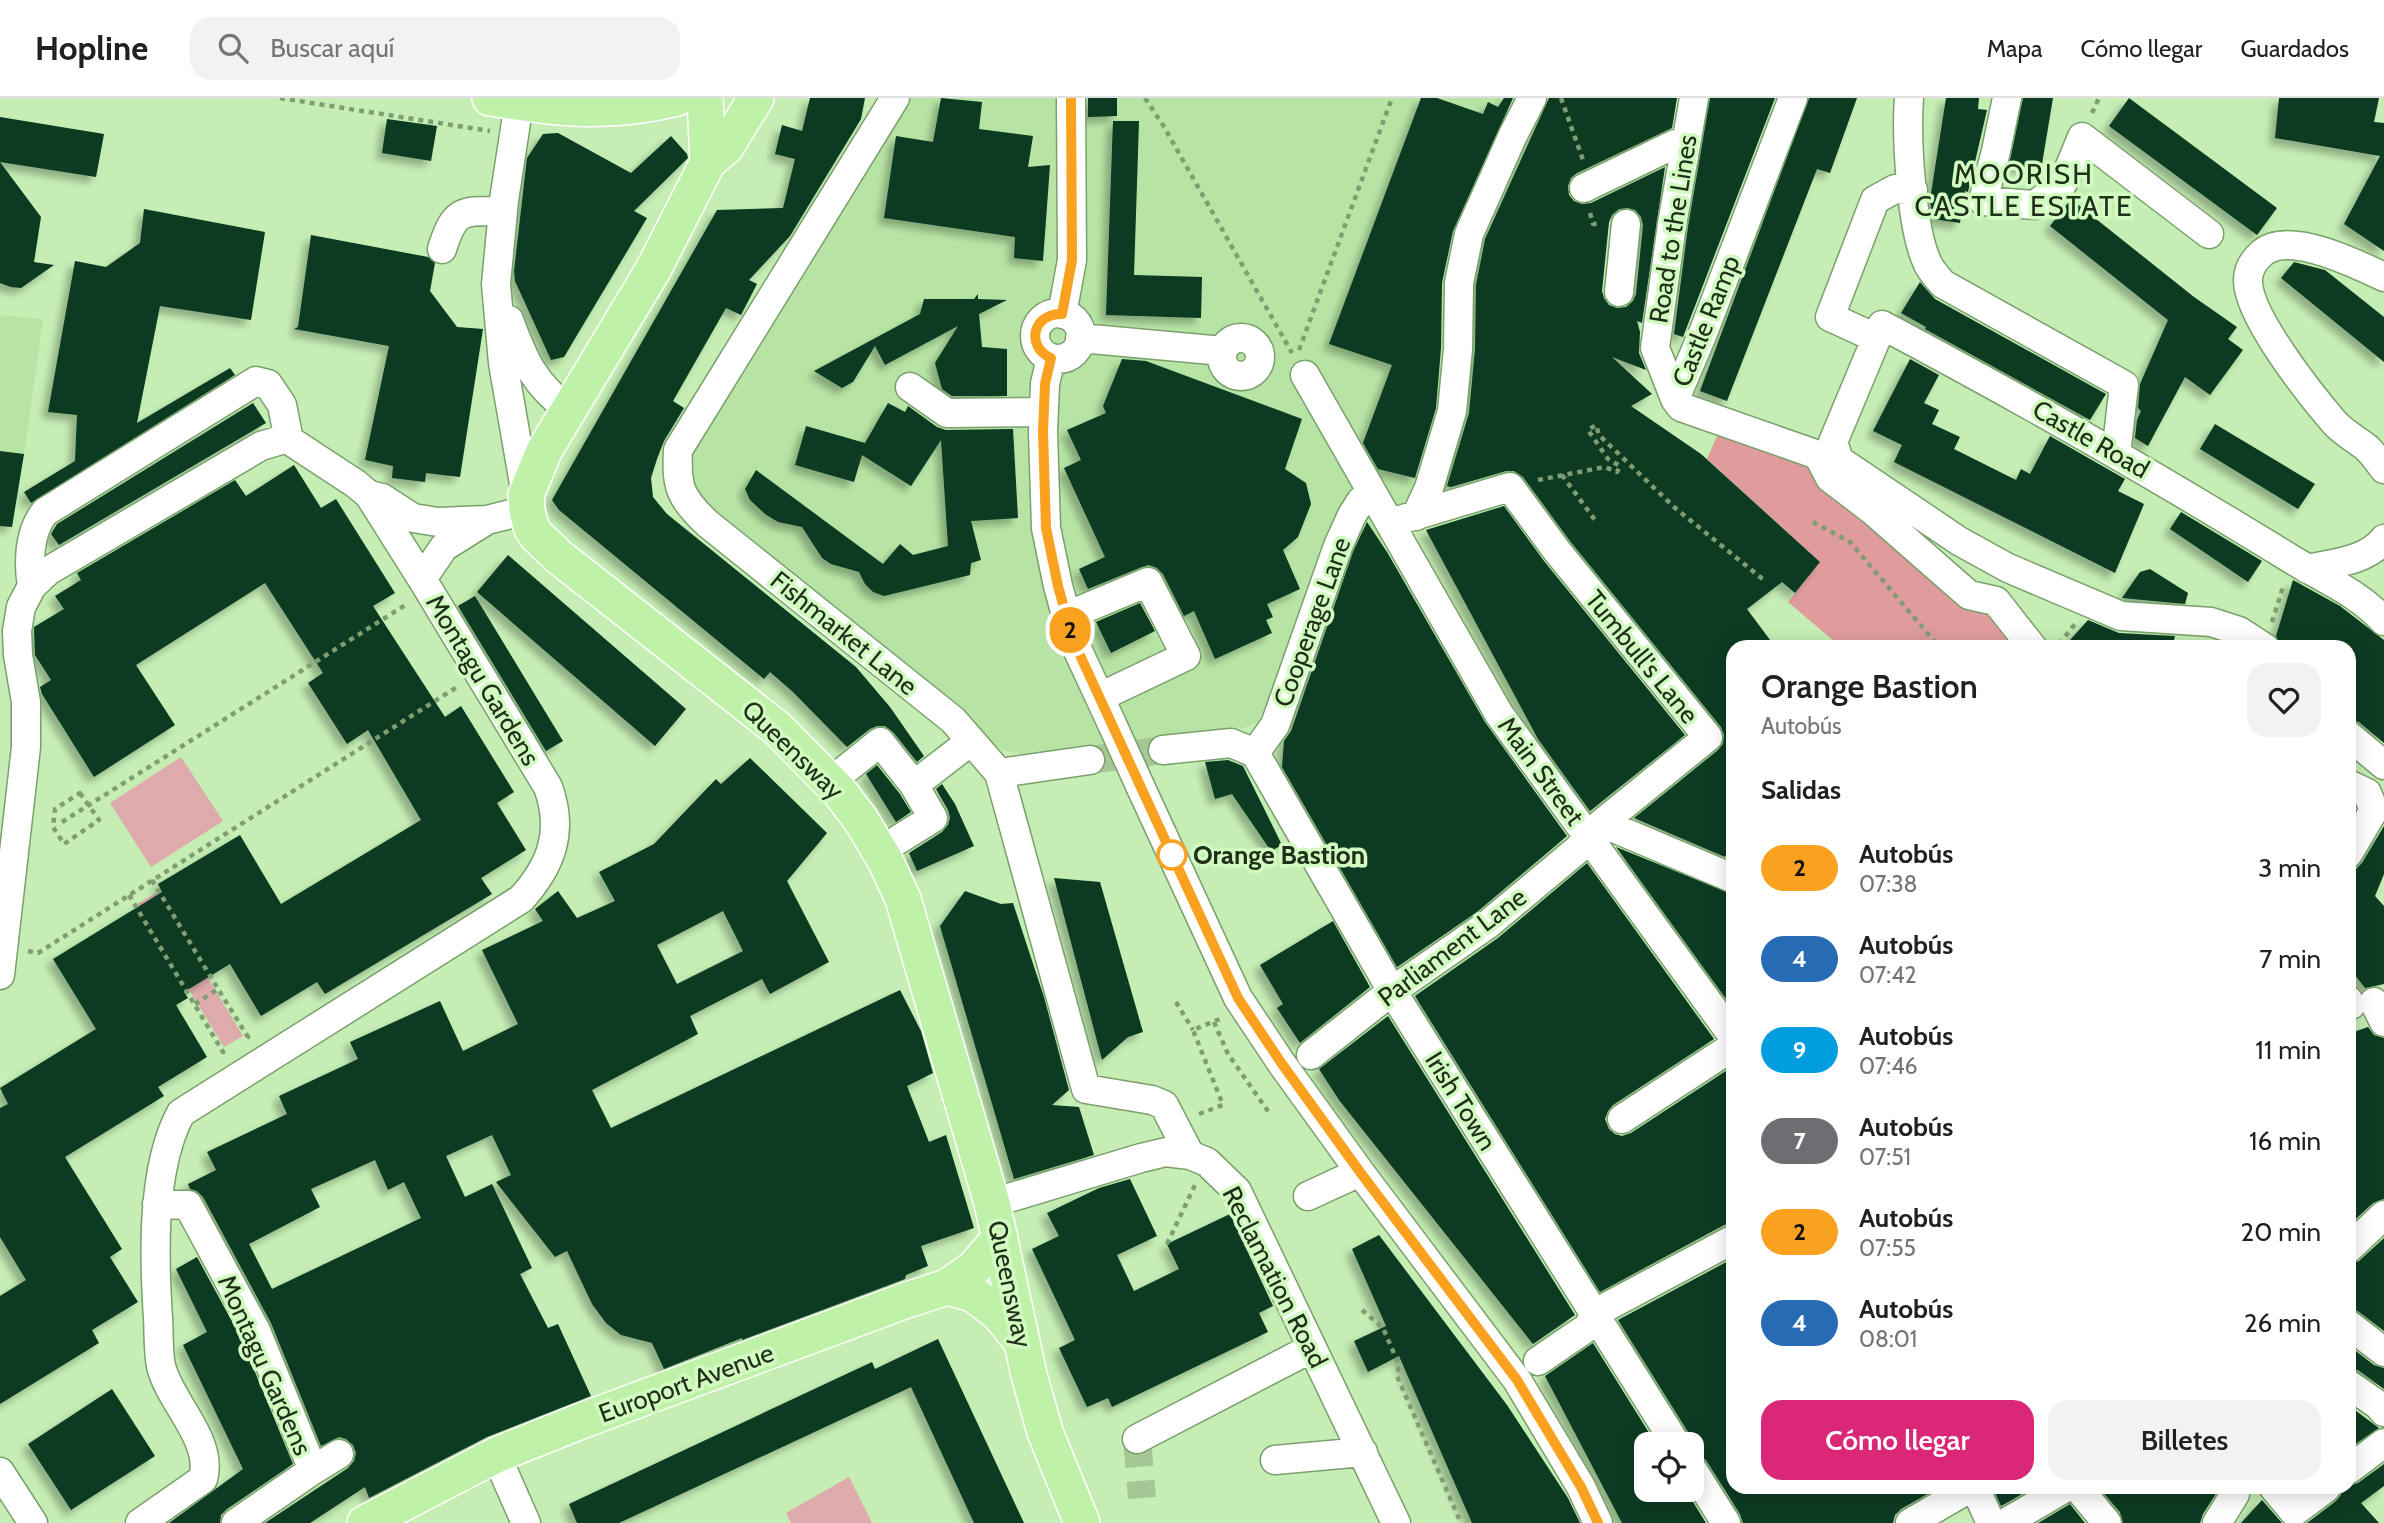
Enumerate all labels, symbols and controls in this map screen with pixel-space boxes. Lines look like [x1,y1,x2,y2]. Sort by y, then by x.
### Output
search box [190,17,680,80]
text: Hopline [35,28,148,68]
icon: search [214,29,252,67]
text: Buscar aquí [270,32,394,64]
text: Mapa [1987,34,2043,63]
text: Cómo llegar [2081,34,2202,63]
text: Guardados [2240,34,2349,63]
street label: Road to the Lines [1642,132,1704,325]
district label: MOORISH CASTLE ESTATE [1914,157,2134,223]
street label: Castle Ramp [1665,251,1747,391]
street label: Castle Road [2027,393,2155,485]
street label: Cooperage Lane [1267,533,1357,711]
street label: Fishmarket Lane [764,564,924,702]
street label: Tumbull's Lane [1579,584,1705,730]
street label: Montagu Gardens [419,589,547,772]
line badge: 2 [1047,607,1093,653]
text: 2 [1064,615,1076,644]
button: heart [2247,663,2321,737]
text: Orange Bastion [1761,666,1978,706]
street label: Queensway [735,694,851,806]
street label: Main Street [1491,711,1591,832]
text: Autobús [1761,712,1842,740]
text: Salidas [1761,774,1841,806]
text: Autobús [1859,838,1953,870]
place label: Orange Bastion [1193,839,1365,871]
marker: Orange Bastion [1157,840,1187,870]
text: 3 min [2258,852,2321,884]
text: 2 [1793,853,1806,882]
text: 07:38 [1859,870,1918,898]
street label: Parliament Lane [1371,881,1533,1013]
text: Autobús [1859,929,1953,961]
text: 7 min [2259,943,2321,975]
text: 4 [1792,944,1807,973]
text: 07:42 [1859,961,1917,989]
text: Autobús [1859,1020,1953,1052]
text: 11 min [2255,1034,2321,1066]
text: 9 [1793,1035,1806,1064]
street label: Irish Town [1418,1046,1504,1156]
text: 07:46 [1859,1052,1918,1080]
text: Autobús [1859,1111,1953,1143]
text: 16 min [2249,1125,2321,1157]
text: 7 [1793,1126,1806,1155]
text: 07:51 [1859,1143,1911,1171]
street label: Reclamation Road [1216,1181,1334,1373]
text: Autobús [1859,1202,1953,1234]
text: 20 min [2241,1216,2321,1248]
street label: Queensway [981,1217,1039,1351]
text: 2 [1793,1217,1806,1246]
text: 07:55 [1859,1234,1916,1262]
street label: Montagu Gardens [211,1270,319,1460]
text: Autobús [1859,1293,1953,1325]
text: 26 min [2244,1307,2321,1339]
text: 4 [1792,1308,1807,1337]
text: 08:01 [1859,1325,1917,1353]
street label: Europort Avenue [594,1337,778,1429]
button: Cómo llegar [1761,1400,2034,1480]
button: Billetes [2048,1400,2321,1480]
map controls [1634,1432,1704,1502]
button: locate [1634,1432,1704,1502]

